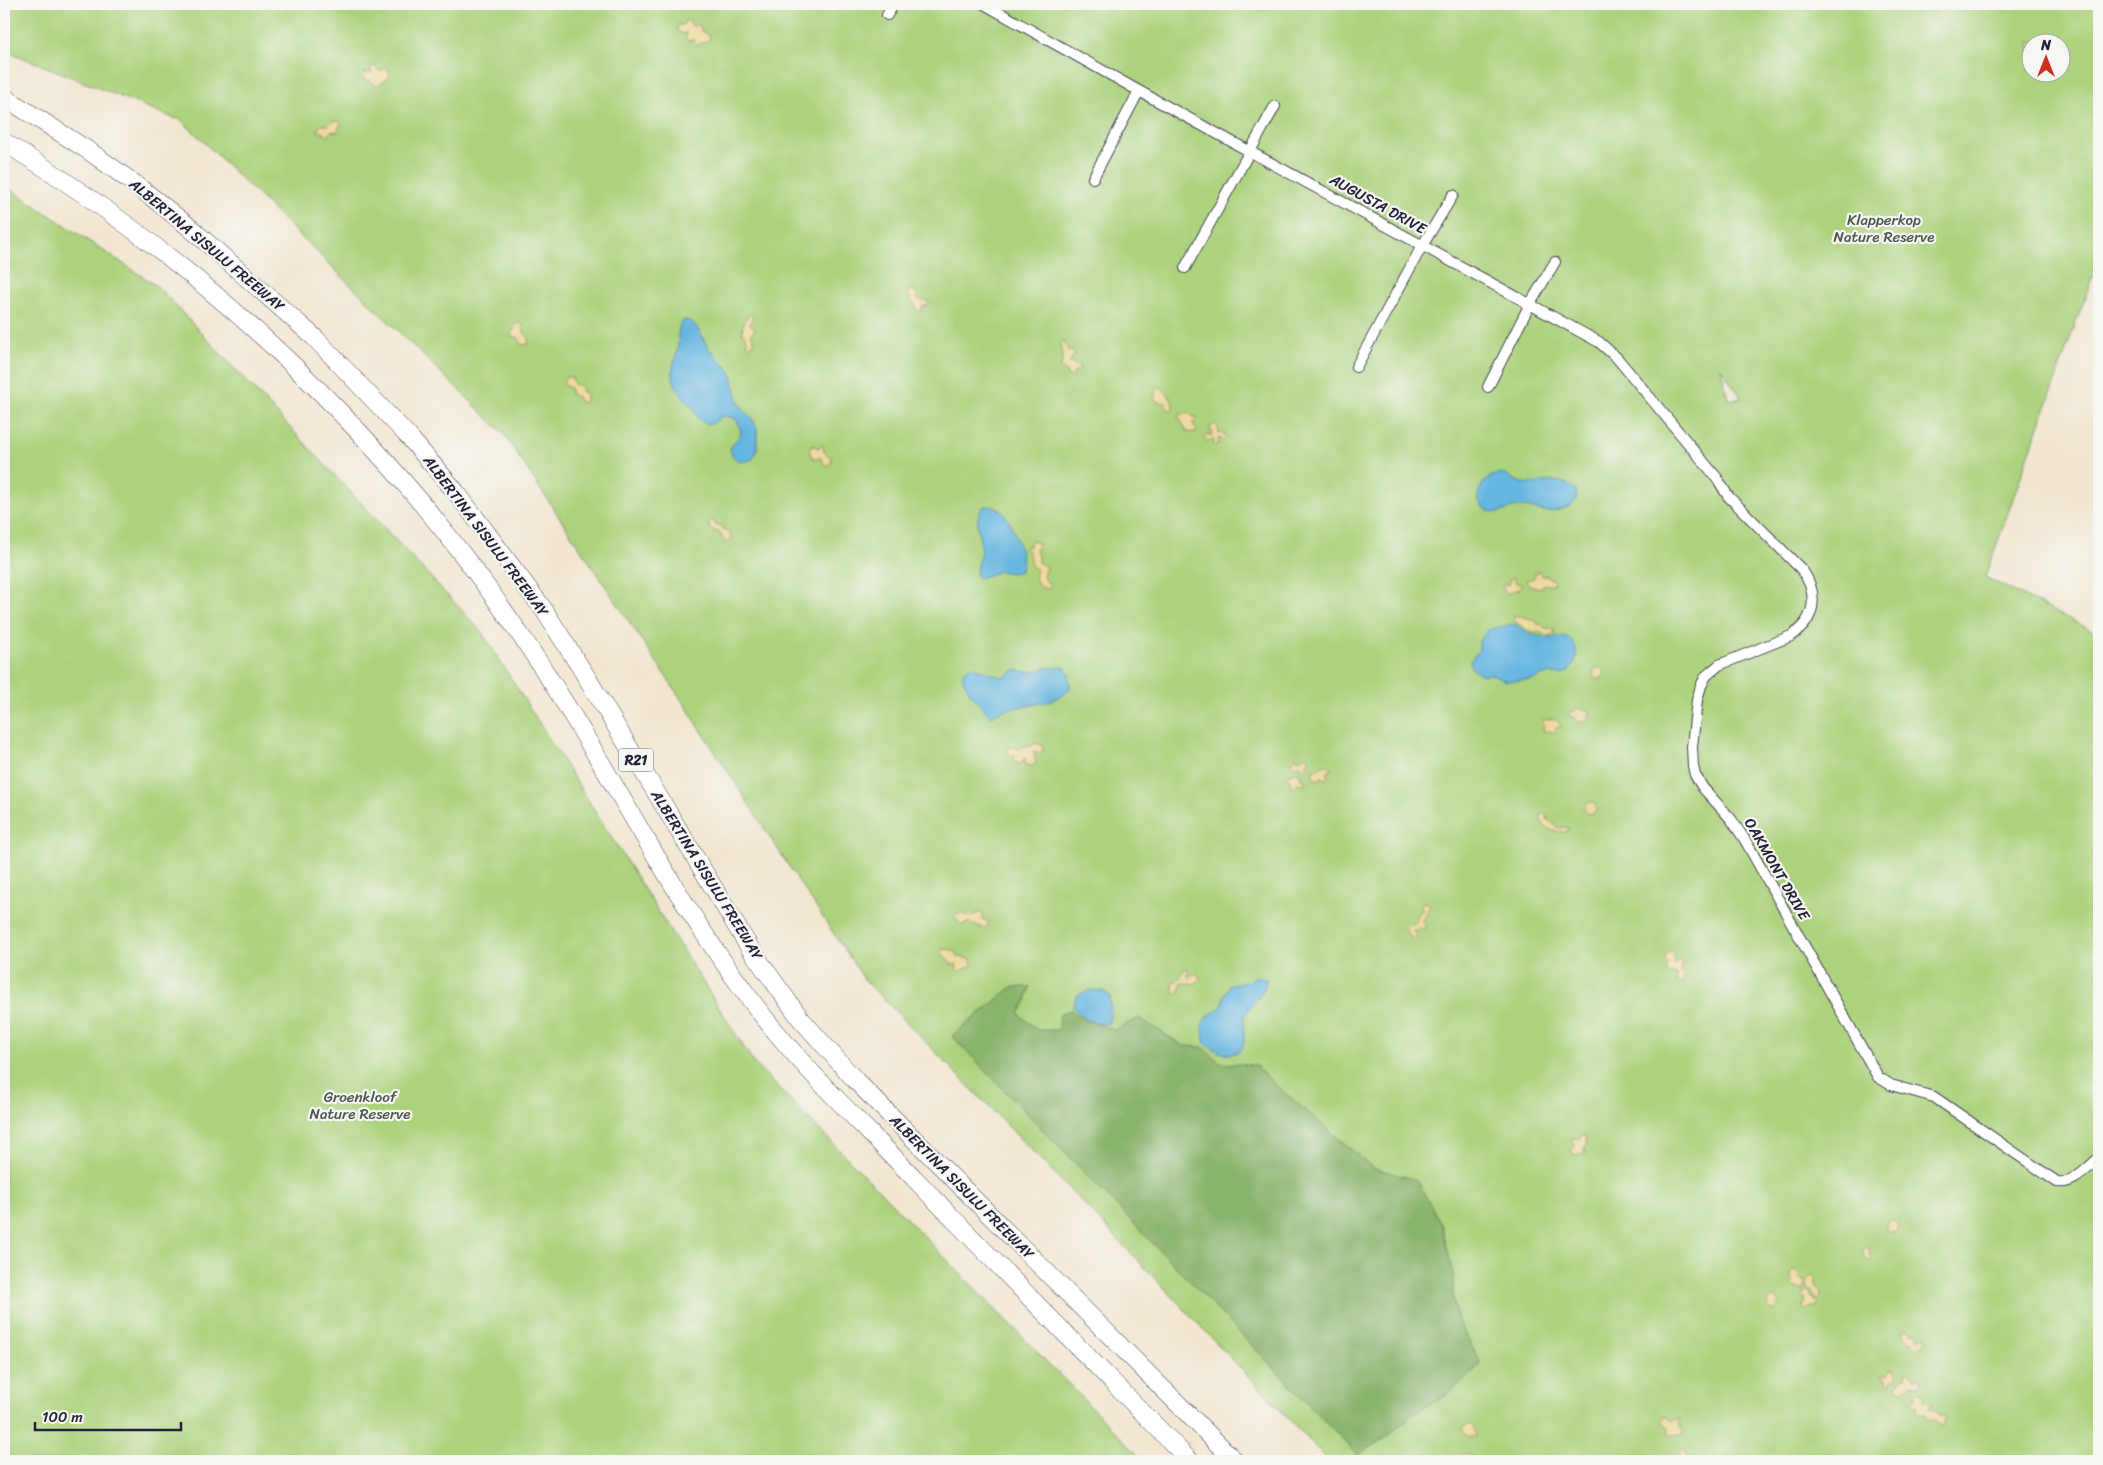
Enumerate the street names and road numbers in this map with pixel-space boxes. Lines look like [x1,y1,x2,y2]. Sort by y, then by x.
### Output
street label: AUGUSTA DRIVE [1324,166,1433,242]
street label: ALBERTINA SISULU FREEWAY [122,171,291,319]
street label: ALBERTINA SISULU FREEWAY [416,449,556,623]
road number: R21 [618,748,654,772]
street label: ALBERTINA SISULU FREEWAY [643,784,771,966]
street label: OAKMONT DRIVE [1737,813,1818,927]
street label: ALBERTINA SISULU FREEWAY [882,1107,1041,1266]

